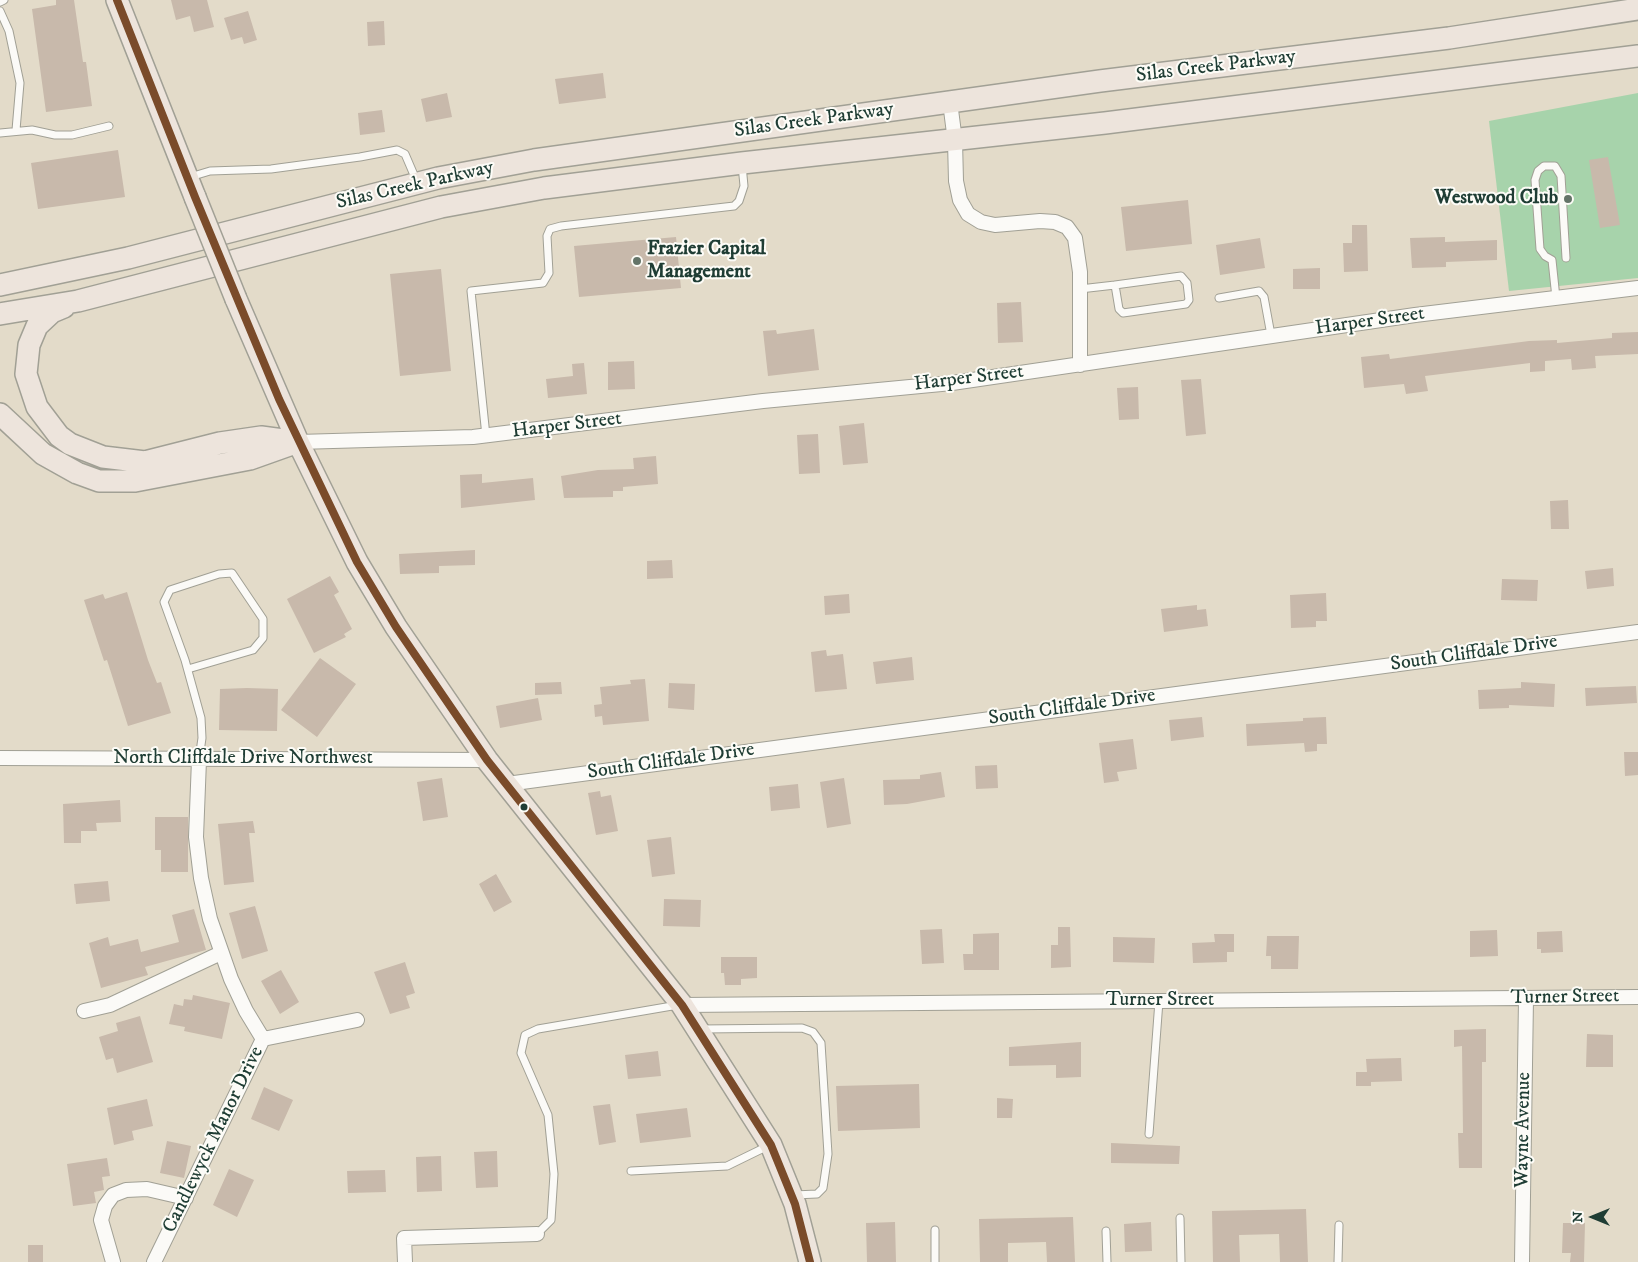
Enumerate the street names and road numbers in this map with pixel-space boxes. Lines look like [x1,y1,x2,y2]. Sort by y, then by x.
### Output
street label: Silas Creek Parkway [1135,45,1297,89]
street label: Silas Creek Parkway [733,98,895,144]
street label: Silas Creek Parkway [334,156,496,216]
street label: Harper Street [1314,302,1426,342]
street label: Harper Street [913,360,1025,398]
street label: Harper Street [511,407,623,445]
street label: South Cliffdale Drive [1389,630,1559,678]
street label: South Cliffdale Drive [987,684,1157,732]
street label: South Cliffdale Drive [586,738,756,786]
street label: North Cliffdale Drive Northwest [113,747,373,771]
street label: Turner Street [1511,985,1619,1011]
street label: Turner Street [1106,989,1214,1013]
street label: Candlewyck Manor Drive [158,1043,270,1237]
street label: Wayne Avenue [1511,1072,1537,1188]

